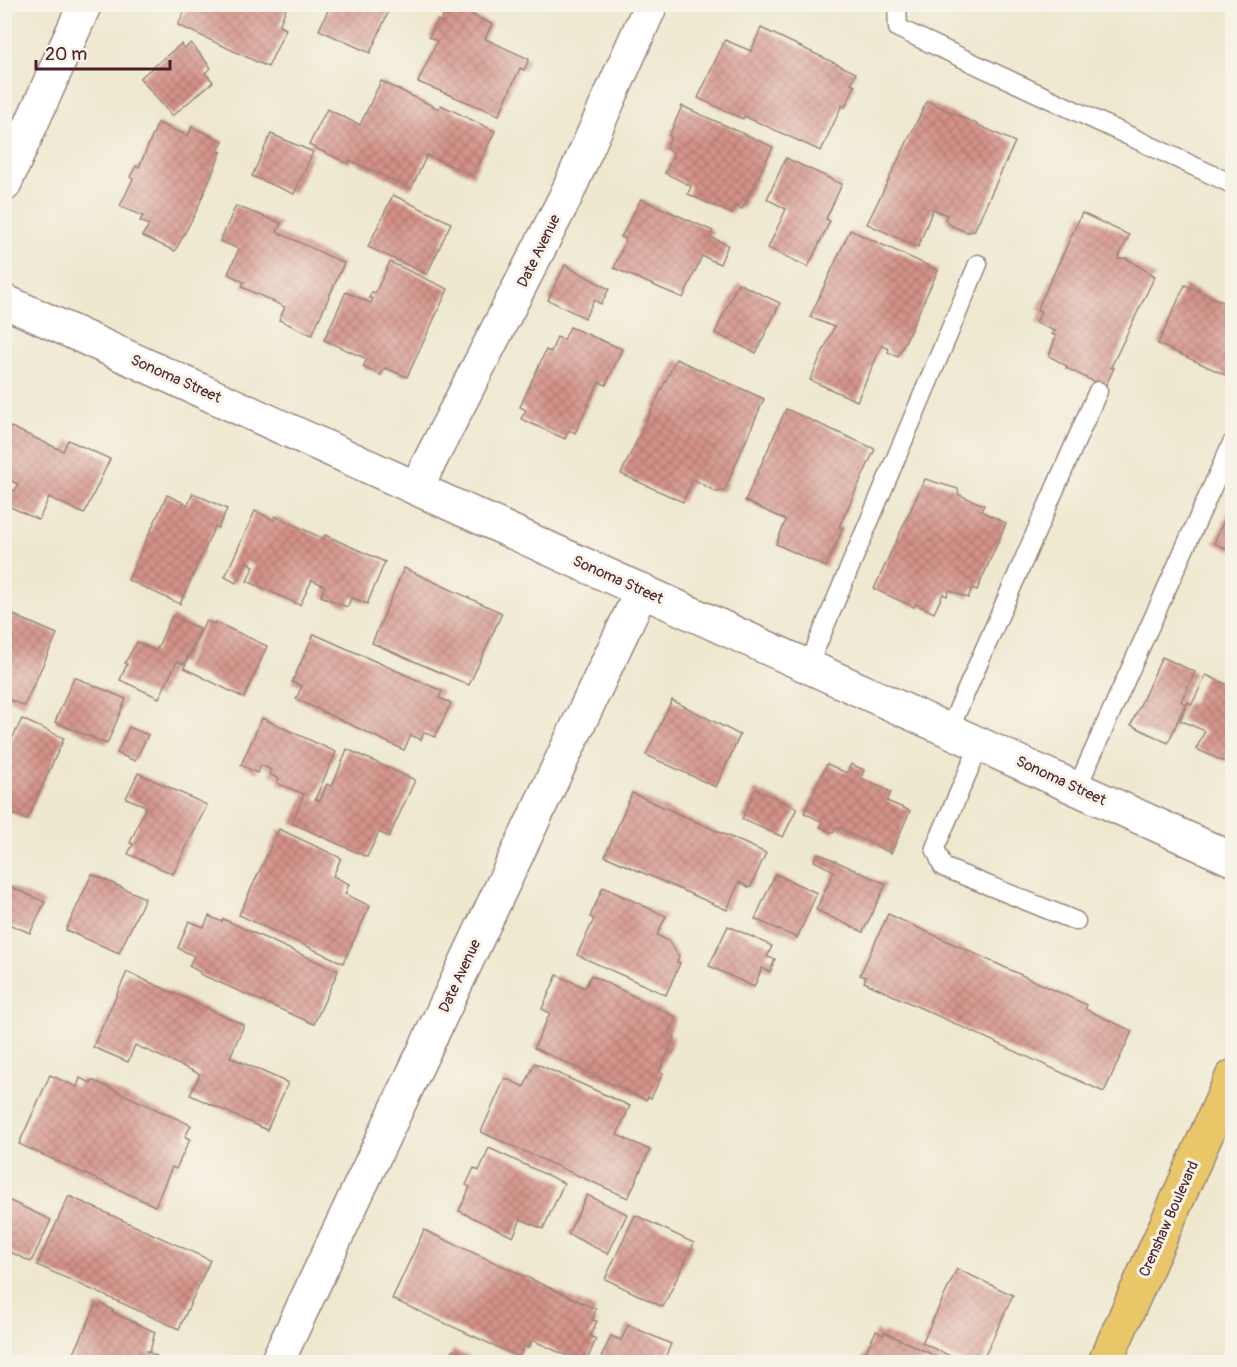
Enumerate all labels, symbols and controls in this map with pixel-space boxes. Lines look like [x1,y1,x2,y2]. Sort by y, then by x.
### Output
scale bar [36,33,170,71]
text: 20 m [45,43,87,66]
street label: Date Avenue [513,211,565,291]
street label: Sonoma Street [128,351,225,408]
street label: Sonoma Street [570,552,667,609]
street label: Sonoma Street [1013,752,1110,811]
street label: Date Avenue [435,936,486,1016]
street label: Crenshaw Boulevard [1135,1158,1203,1280]

